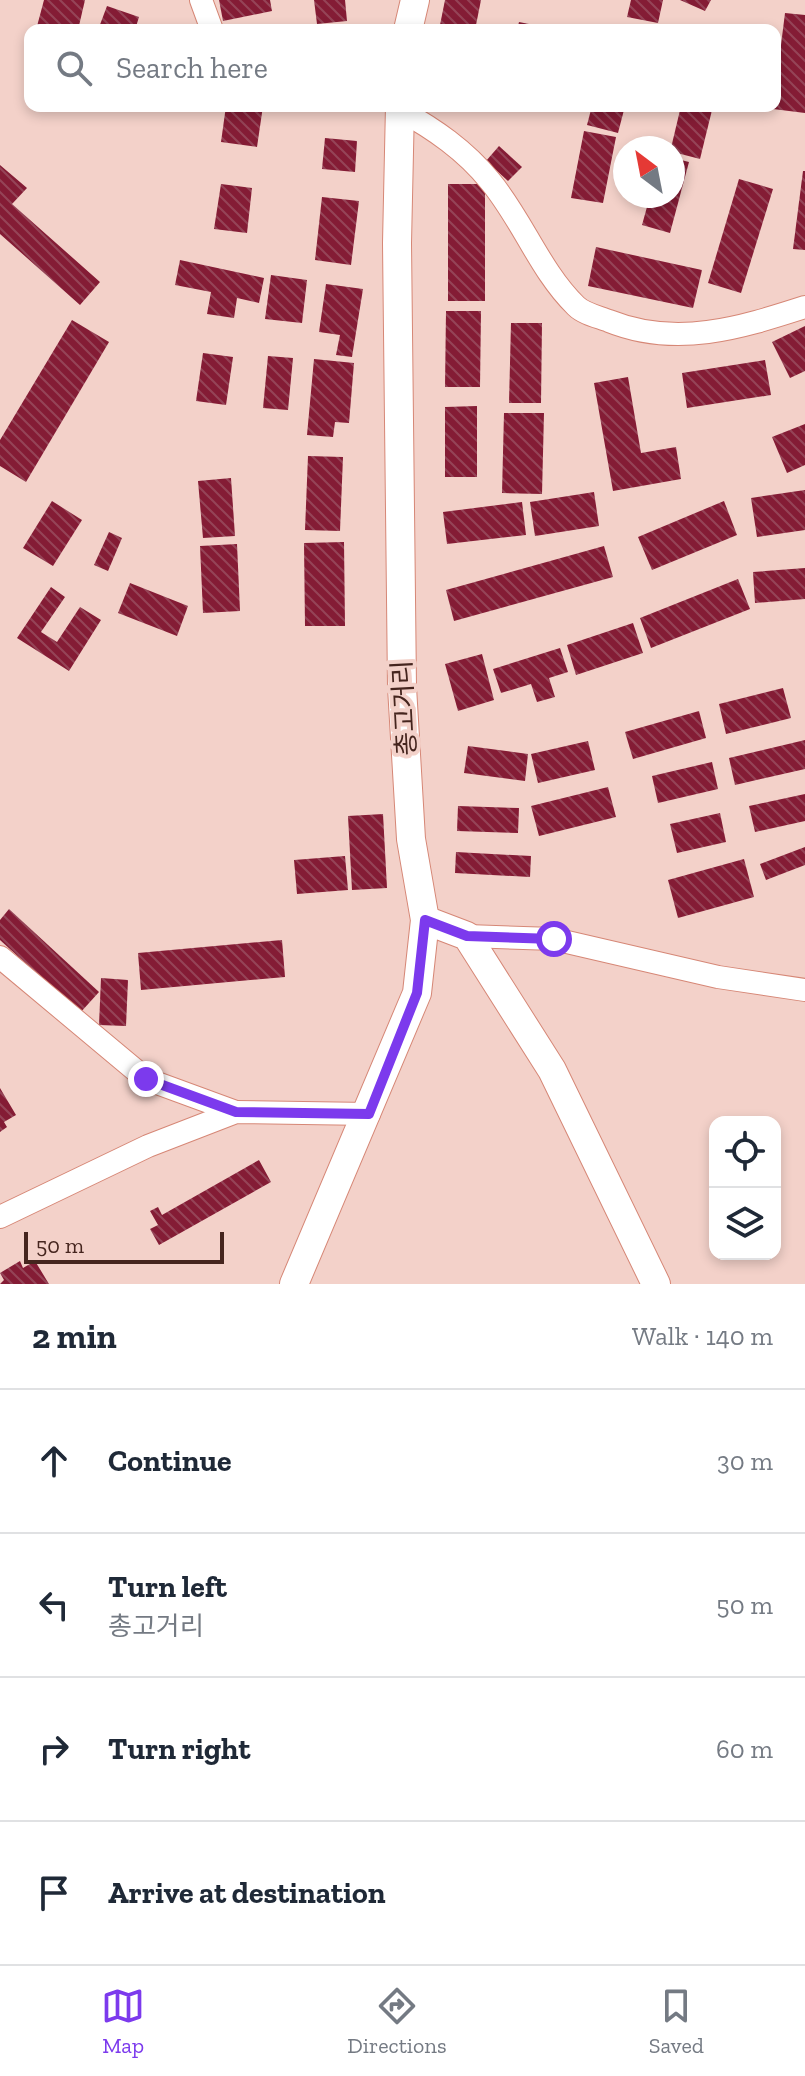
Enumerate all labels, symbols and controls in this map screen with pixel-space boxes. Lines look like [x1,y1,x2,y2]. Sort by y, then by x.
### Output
search box [24,24,781,112]
icon: search [52,46,96,90]
text: Search here [116,50,268,86]
north arrow [613,136,685,208]
street label: 총고거리 [386,659,422,757]
route start [536,921,572,957]
route end [128,1061,164,1097]
map controls [709,1116,781,1260]
button: locate [709,1116,781,1188]
button: layers [709,1188,781,1260]
scale bar [24,1228,224,1264]
text: 50 m [36,1232,84,1259]
text: 2 min [32,1316,117,1357]
text: Walk · 140 m [632,1320,773,1352]
icon: ahead [32,1439,76,1483]
text: Continue [108,1443,232,1479]
text: 30 m [717,1445,773,1477]
text: Turn left [108,1569,227,1605]
icon: left [32,1583,76,1627]
text: 50 m [716,1589,773,1621]
text: 총고거리 [108,1610,204,1642]
icon: right [32,1727,76,1771]
text: Turn right [108,1731,250,1767]
text: 60 m [716,1733,773,1765]
icon: arrive [32,1871,76,1915]
text: Arrive at destination [108,1875,385,1911]
tab: Map [101,1984,145,2059]
tab: Directions [347,1984,447,2059]
tab: Saved [649,1984,704,2059]

